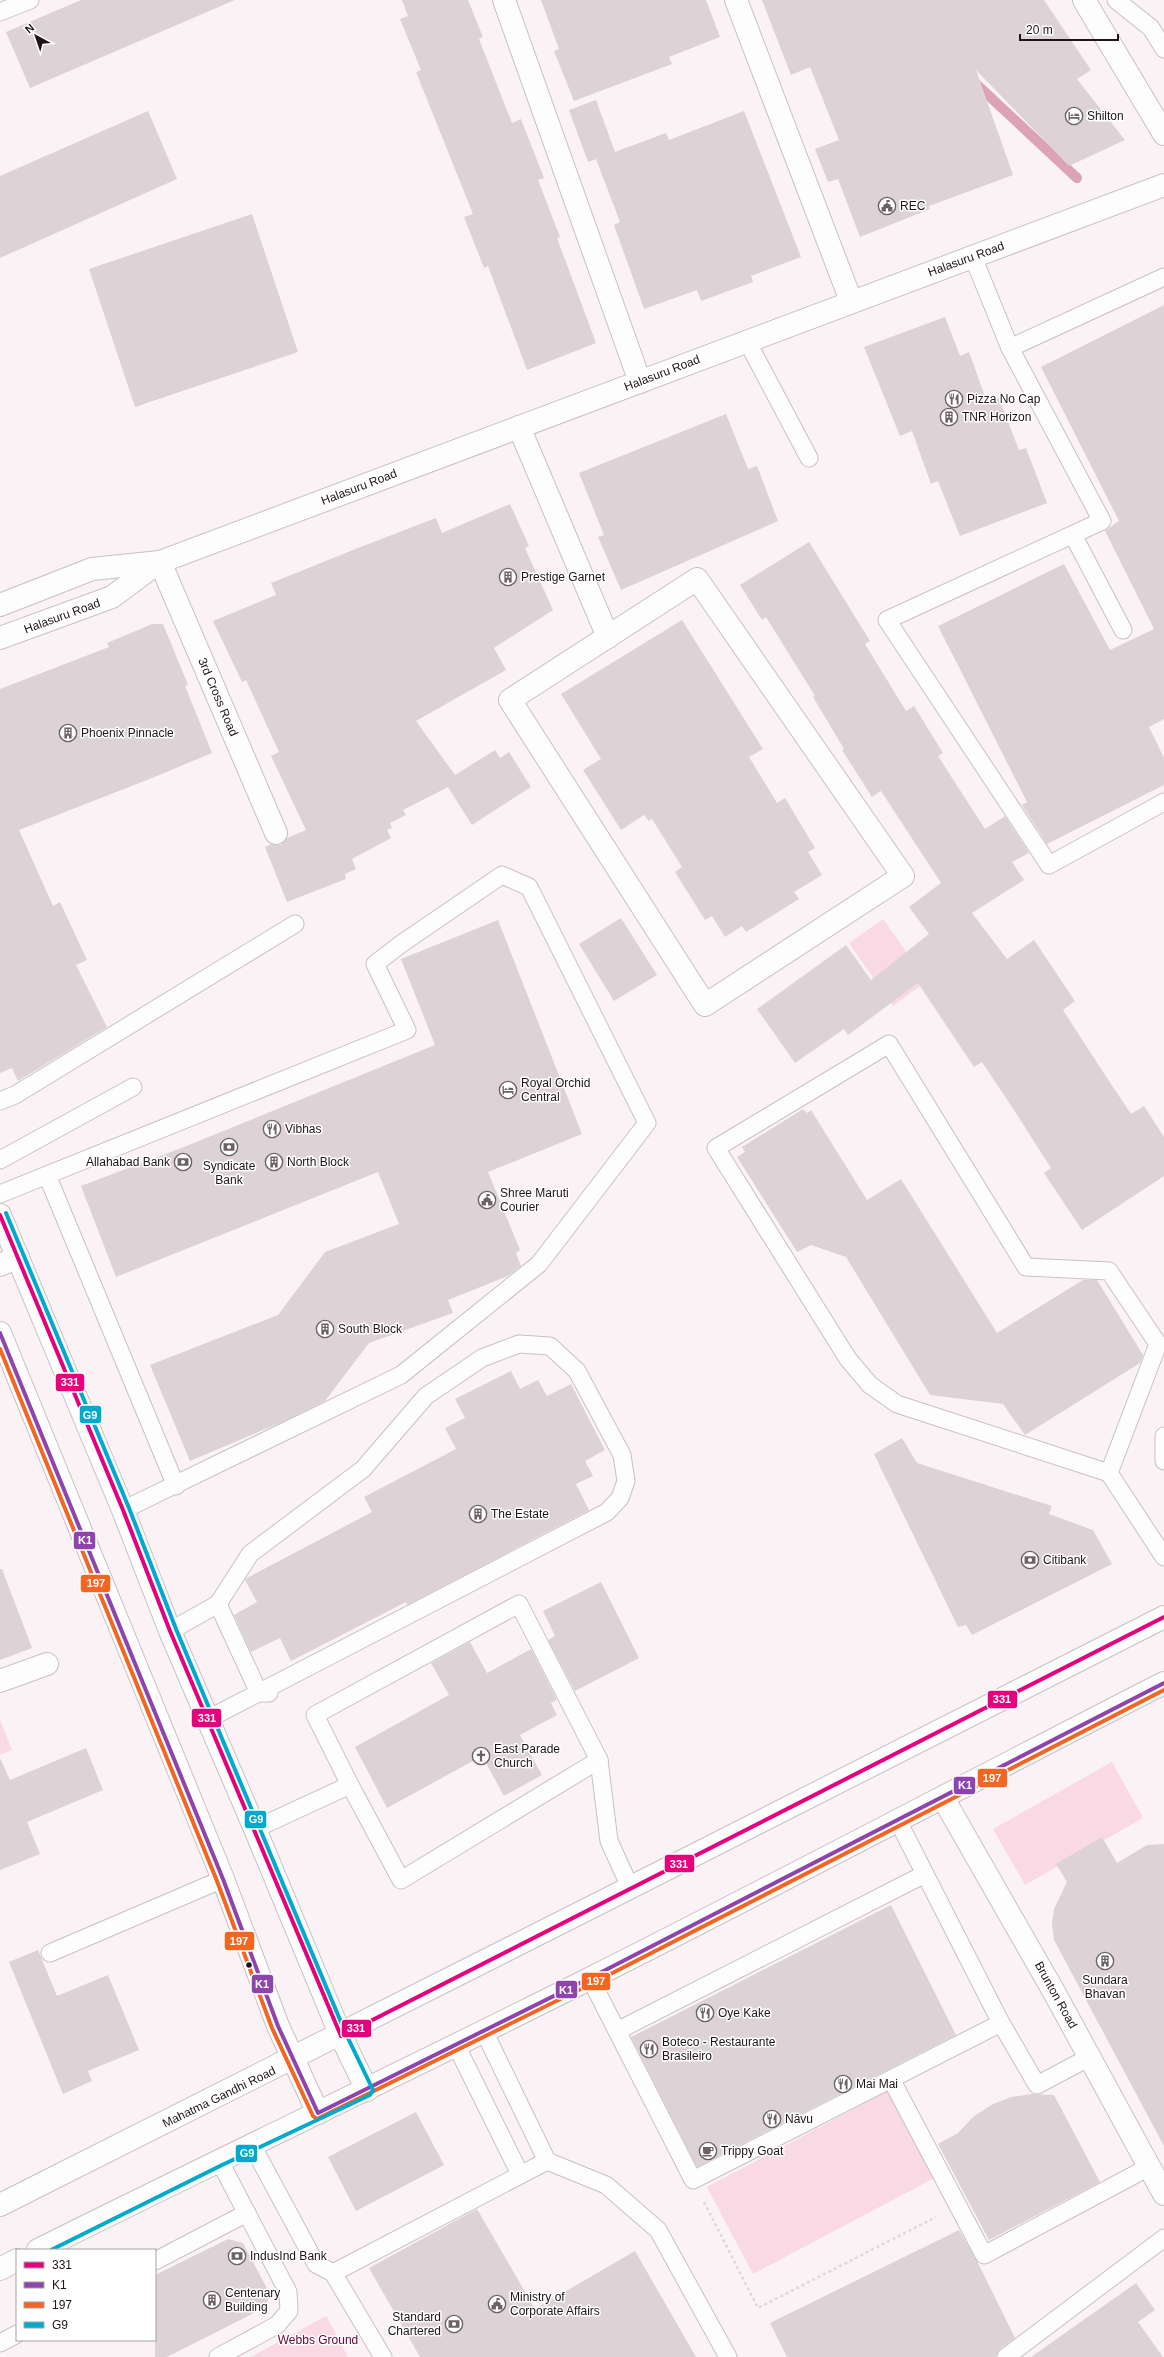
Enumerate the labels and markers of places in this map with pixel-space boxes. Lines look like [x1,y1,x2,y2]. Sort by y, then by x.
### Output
hotel icon: Shilton [1064,106,1084,126]
place label: Shilton [1087,109,1124,123]
public building icon: REC [877,196,897,216]
place label: REC [900,199,926,213]
restaurant icon: Pizza No Cap [944,389,964,409]
place label: Pizza No Cap [967,392,1041,406]
building icon: TNR Horizon [939,407,959,427]
place label: TNR Horizon [962,410,1031,424]
building icon: Prestige Garnet [498,567,518,587]
place label: Prestige Garnet [521,570,606,584]
building icon: Phoenix Pinnacle [58,723,78,743]
place label: Phoenix Pinnacle [81,726,174,740]
place label: Royal Orchid Central [521,1076,590,1104]
hotel icon: Royal Orchid Central [498,1080,518,1100]
restaurant icon: Vibhas [262,1119,282,1139]
place label: Vibhas [285,1122,321,1136]
bank icon: Syndicate Bank [219,1137,239,1157]
bank icon: Allahabad Bank [173,1152,193,1172]
building icon: North Block [264,1152,284,1172]
place label: Allahabad Bank [86,1155,171,1169]
place label: North Block [287,1155,350,1169]
place label: Syndicate Bank [203,1159,256,1187]
place label: Shree Maruti Courier [500,1186,569,1214]
public building icon: Shree Maruti Courier [477,1190,497,1210]
building icon: South Block [315,1319,335,1339]
place label: South Block [338,1322,403,1336]
building icon: The Estate [468,1504,488,1524]
place label: The Estate [491,1507,549,1521]
bank icon: Citibank [1020,1550,1040,1570]
place label: Citibank [1043,1553,1087,1567]
place label: East Parade Church [494,1742,560,1770]
church icon: East Parade Church [471,1746,491,1766]
building icon: Sundara Bhavan [1095,1951,1115,1971]
unlabelled marker [244,1960,254,1970]
place label: Sundara Bhavan [1082,1973,1128,2001]
restaurant icon: Oye Kake [695,2003,715,2023]
place label: Oye Kake [718,2006,771,2020]
place label: Boteco - Restaurante Brasileiro [662,2035,776,2063]
restaurant icon: Boteco - Restaurante Brasileiro [639,2039,659,2059]
restaurant icon: Mai Mai [833,2074,853,2094]
place label: Mai Mai [856,2077,898,2091]
restaurant icon: Nāvu [762,2109,782,2129]
place label: Nāvu [785,2112,813,2126]
cafe icon: Trippy Goat [698,2141,718,2161]
place label: Trippy Goat [721,2144,784,2158]
bank icon: IndusInd Bank [227,2246,247,2266]
place label: IndusInd Bank [250,2249,328,2263]
place label: Centenary Building [225,2286,280,2314]
building icon: Centenary Building [202,2290,222,2310]
place label: Ministry of Corporate Affairs [510,2290,600,2318]
public building icon: Ministry of Corporate Affairs [487,2294,507,2314]
place label: Standard Chartered [388,2310,441,2338]
bank icon: Standard Chartered [444,2314,464,2334]

